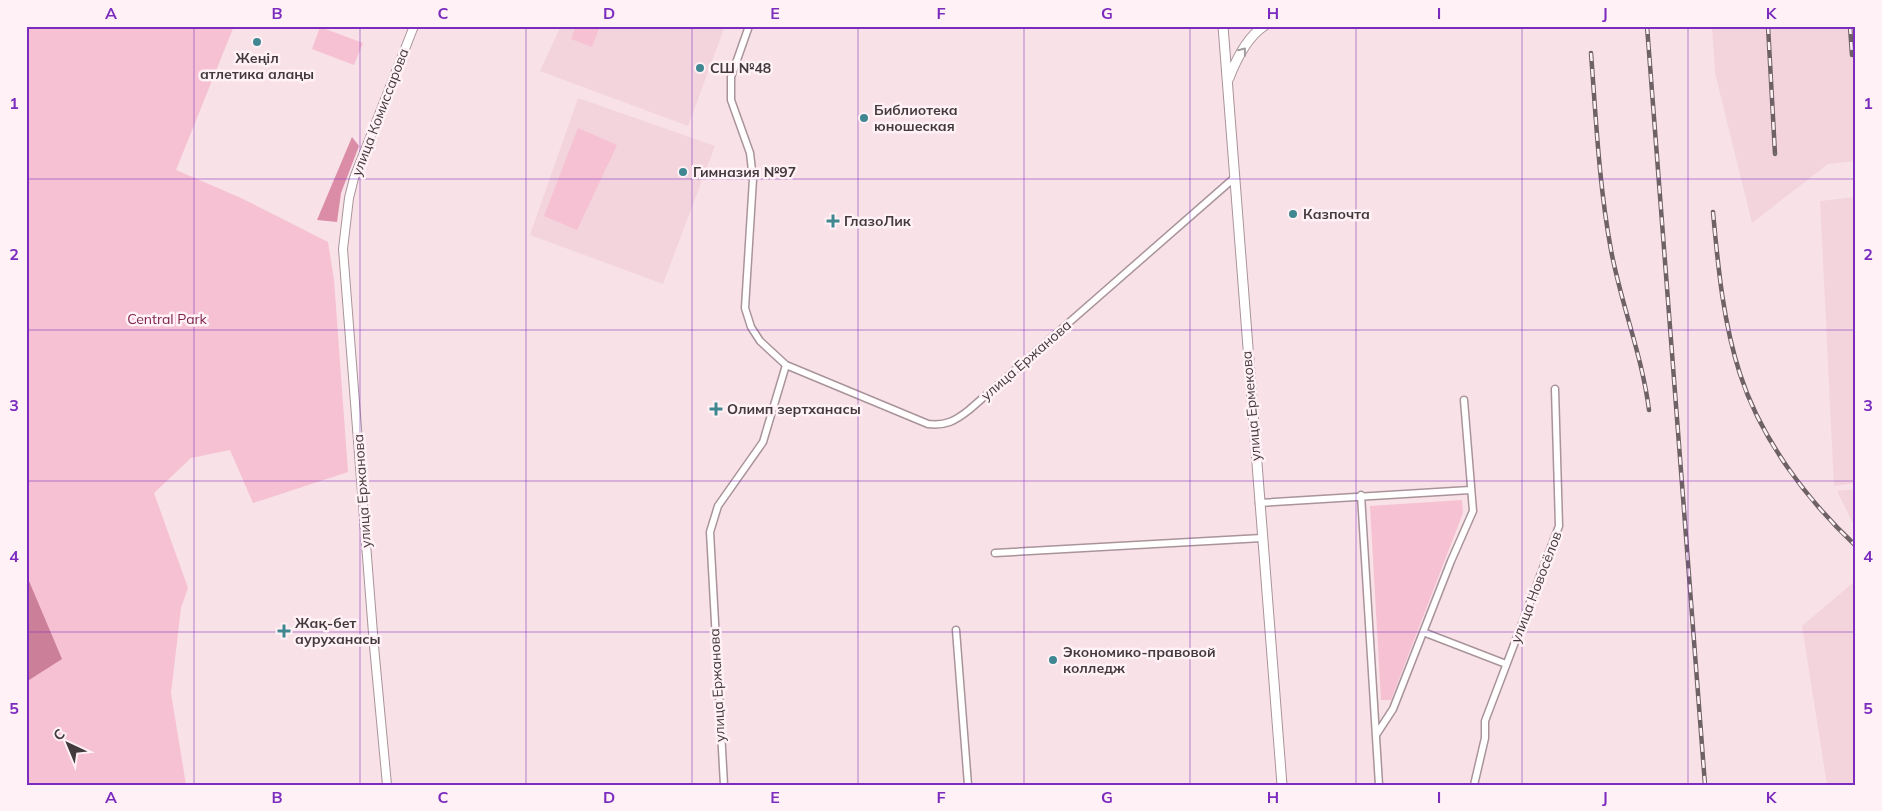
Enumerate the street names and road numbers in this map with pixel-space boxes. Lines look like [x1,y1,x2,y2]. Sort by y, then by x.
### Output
street label: улица Комиссарова [347,46,413,178]
street label: улица Ержанова [977,316,1075,404]
street label: улица Ермекова [1237,350,1265,462]
street label: улица Ержанова [349,434,375,548]
street label: улица Новосёлов [1506,528,1566,645]
street label: улица Ержанова [705,628,729,742]

